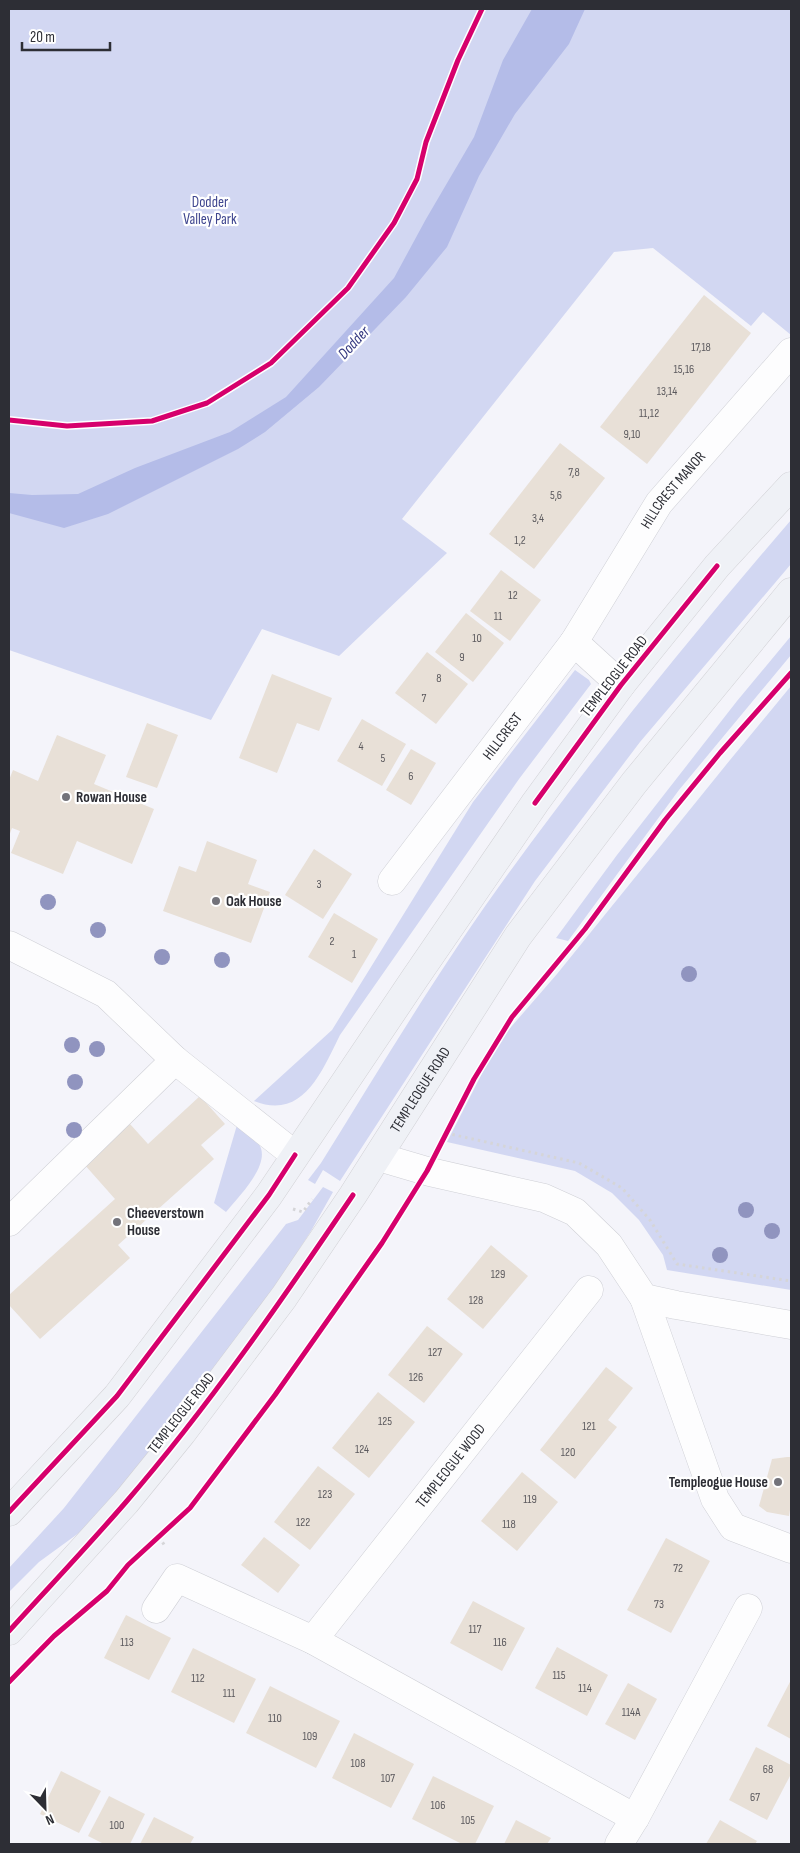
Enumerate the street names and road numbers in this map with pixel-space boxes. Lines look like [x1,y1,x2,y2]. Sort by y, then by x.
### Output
street label: HILLCREST MANOR [637,448,710,532]
street label: TEMPLEOGUE ROAD [577,632,652,721]
street label: HILLCREST [479,709,527,764]
street label: TEMPLEOGUE ROAD [386,1044,455,1136]
street label: TEMPLEOGUE ROAD [144,1369,219,1458]
street label: TEMPLEOGUE WOOD [412,1420,490,1512]

